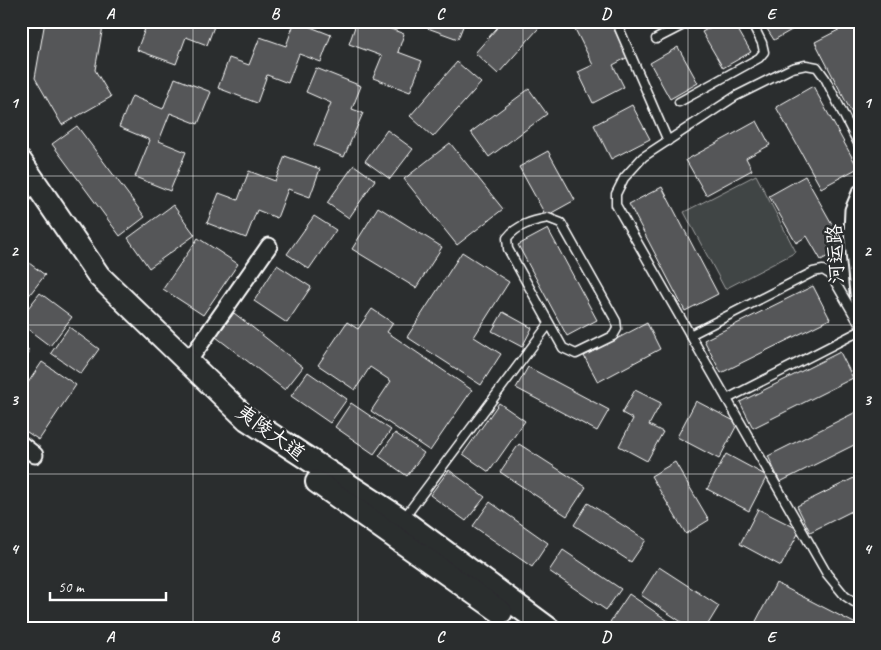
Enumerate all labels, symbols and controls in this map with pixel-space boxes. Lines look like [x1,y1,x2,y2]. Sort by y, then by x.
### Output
text: A [106,4,116,24]
text: B [271,4,281,24]
text: C [436,4,446,24]
text: D [601,4,612,24]
text: E [767,4,778,24]
text: 1 [10,93,19,113]
text: 1 [863,93,872,113]
street label: 河运路 [821,222,850,285]
text: 2 [10,241,19,261]
text: 2 [863,241,872,261]
text: 3 [10,390,19,410]
text: 3 [863,390,872,410]
street label: 夷陵大道 [231,399,310,466]
text: 4 [10,539,19,559]
text: 4 [863,539,872,559]
scale bar [50,570,166,602]
text: 50 m [58,578,85,597]
text: A [106,627,116,647]
text: B [271,627,281,647]
text: C [436,627,446,647]
text: D [601,627,612,647]
text: E [767,627,778,647]

